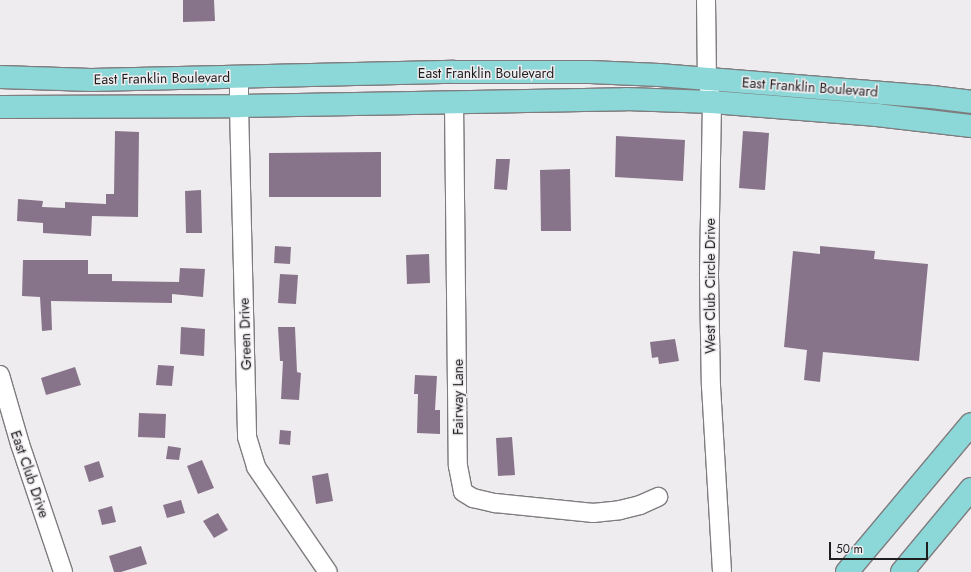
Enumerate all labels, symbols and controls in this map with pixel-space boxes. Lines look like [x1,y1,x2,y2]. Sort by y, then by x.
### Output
street label: East Franklin Boulevard [418,65,554,81]
street label: East Franklin Boulevard [94,68,230,88]
street label: East Franklin Boulevard [741,74,879,100]
street label: West Club Circle Drive [702,218,718,354]
street label: Green Drive [235,297,255,371]
street label: Fairway Lane [450,359,466,435]
street label: East Club Drive [7,428,53,520]
scale bar [831,534,930,560]
text: 50 m [836,540,863,558]

